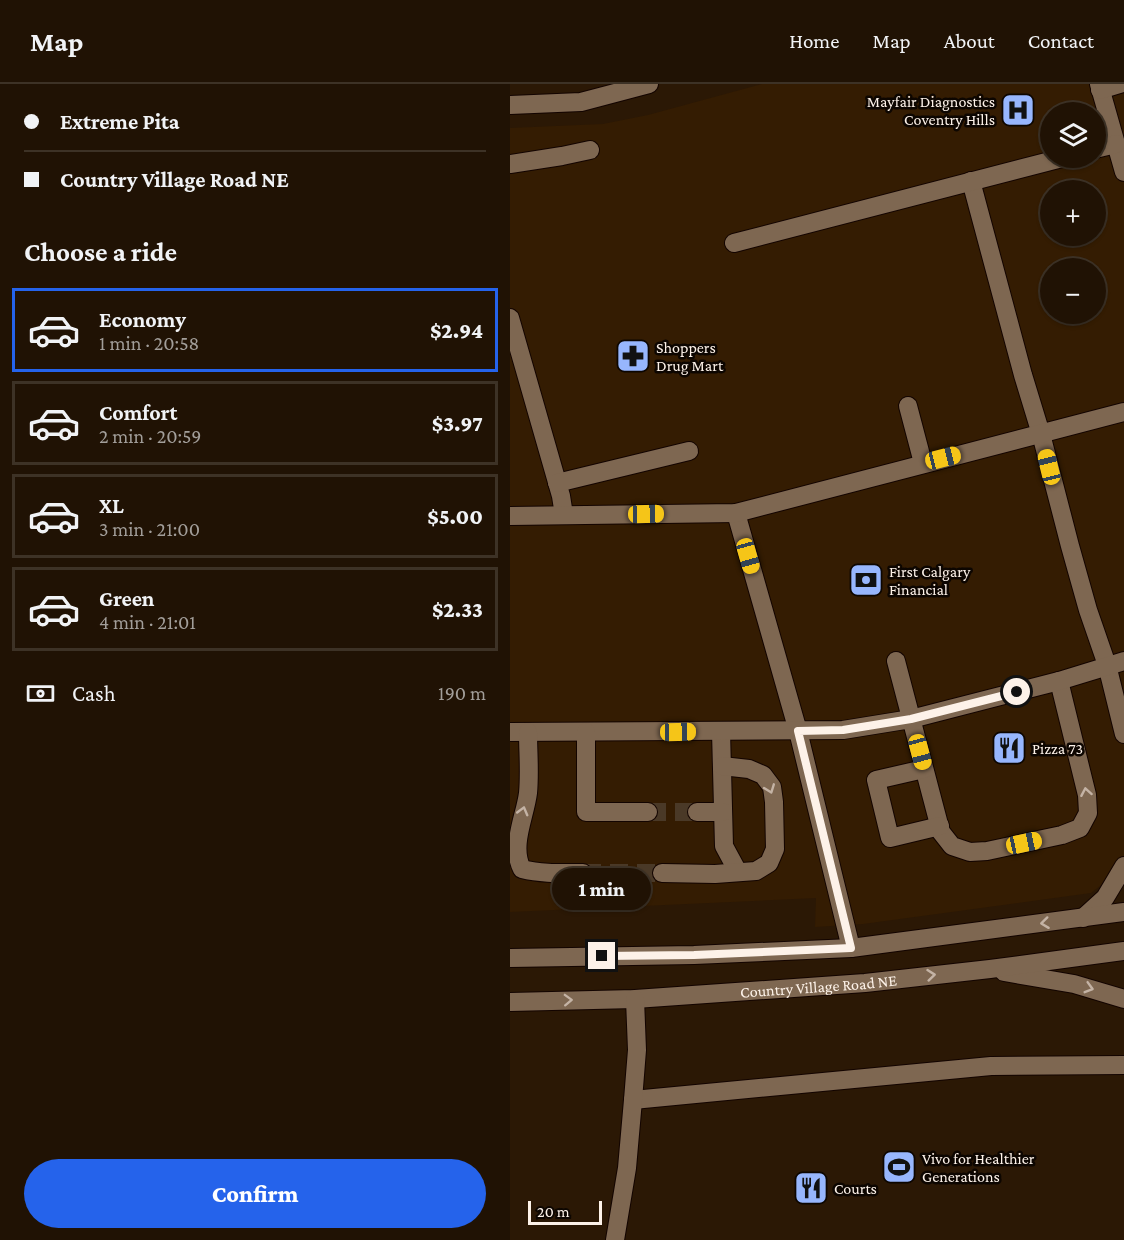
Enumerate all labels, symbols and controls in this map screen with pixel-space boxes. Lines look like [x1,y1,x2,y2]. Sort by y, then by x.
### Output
text: Map [30,26,83,57]
text: Home [789,29,839,53]
text: Map [872,29,911,53]
text: About [944,29,995,53]
text: Contact [1028,29,1094,53]
hospital icon: Mayfair Diagnostics Coventry Hills [1000,92,1036,128]
place label: Mayfair Diagnostics Coventry Hills [867,93,995,129]
map controls [1040,102,1106,324]
button: layers [1040,102,1106,168]
text: Extreme Pita [60,109,180,134]
text: Country Village Road NE [60,167,289,192]
button: + [1040,180,1106,246]
text: Choose a ride [24,237,177,267]
button: − [1040,258,1106,324]
icon: car [27,303,81,357]
text: Economy [99,307,186,332]
text: $2.94 [430,318,483,343]
text: 1 min · 20:58 [99,332,199,354]
pharmacy icon: Shoppers Drug Mart [615,338,651,374]
place label: Shoppers Drug Mart [656,339,724,375]
icon: car [27,396,81,450]
text: Comfort [99,400,177,425]
text: $3.97 [432,411,483,436]
text: 2 min · 20:59 [99,425,201,447]
car [923,445,963,471]
car [1036,447,1062,487]
icon: car [27,489,81,543]
text: XL [99,493,124,518]
text: $5.00 [427,504,483,529]
car [628,505,664,523]
text: 3 min · 21:00 [99,518,200,540]
car [734,536,762,576]
bank icon: First Calgary Financial [848,562,884,598]
place label: First Calgary Financial [889,563,971,598]
icon: car [27,582,81,636]
text: Green [99,586,155,611]
text: $2.33 [432,597,483,622]
text: 4 min · 21:01 [99,611,196,633]
icon: cash [24,677,57,710]
route start [1003,678,1030,705]
text: Cash [72,681,116,706]
text: 190 m [438,682,486,704]
car [660,723,696,741]
restaurant icon: Pizza 73 [991,730,1027,766]
car [907,732,933,772]
place label: Pizza 73 [1032,740,1083,757]
one-way arrow [763,783,775,794]
one-way arrow [1080,787,1093,797]
one-way arrow [516,807,528,817]
car [1005,830,1043,856]
callout: 1 min [552,869,652,911]
text: 1 min [578,878,625,900]
one-way arrow [1041,916,1050,928]
route end [588,942,615,969]
one-way arrow [926,970,935,982]
street label: Country Village Road NE [740,971,898,1001]
one-way arrow [1083,981,1094,993]
one-way arrow [564,994,573,1007]
sports icon: Vivo for Healthier Generations [881,1149,917,1185]
place label: Vivo for Healthier Generations [922,1150,1035,1185]
button: Confirm [24,1159,486,1228]
restaurant icon: Courts [793,1170,829,1206]
place label: Courts [834,1180,877,1197]
scale bar [528,1198,602,1226]
text: 20 m [537,1203,570,1220]

